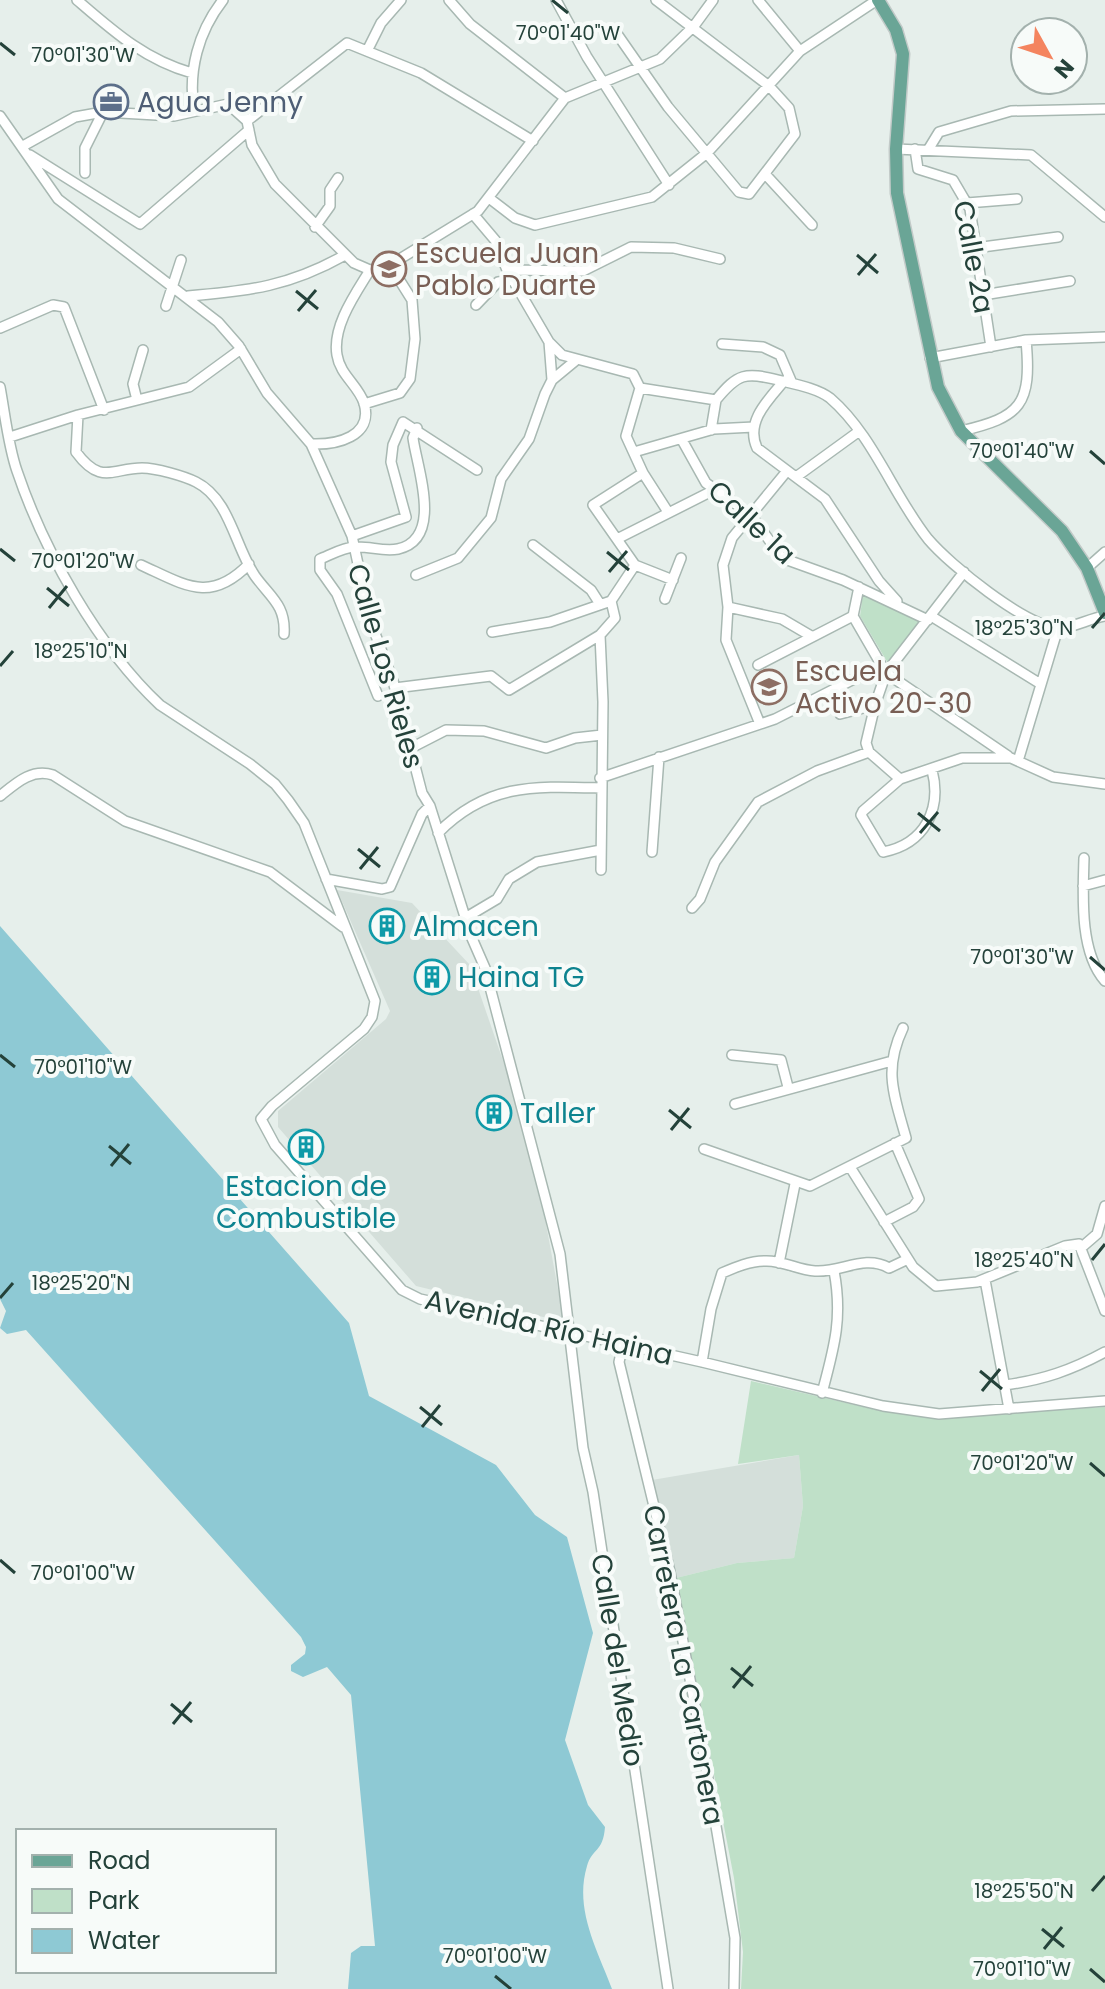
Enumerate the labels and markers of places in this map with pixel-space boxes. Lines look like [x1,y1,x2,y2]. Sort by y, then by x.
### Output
office icon: Agua Jenny [92,83,130,121]
place label: Agua Jenny [137,83,303,122]
place label: Escuela Juan Pablo Duarte [415,234,599,305]
school or university icon: Escuela Juan Pablo Duarte [370,250,408,288]
place label: Escuela Activo 20-30 [795,652,972,723]
school or university icon: Escuela Activo 20-30 [750,668,788,706]
building icon: Almacen [368,907,406,945]
place label: Almacen [413,907,539,946]
building icon: Haina TG [413,958,451,996]
place label: Haina TG [458,958,584,997]
building icon: Taller [475,1094,513,1132]
place label: Taller [520,1094,596,1133]
building icon: Estacion de Combustible [287,1128,325,1166]
place label: Estacion de Combustible [216,1167,396,1238]

